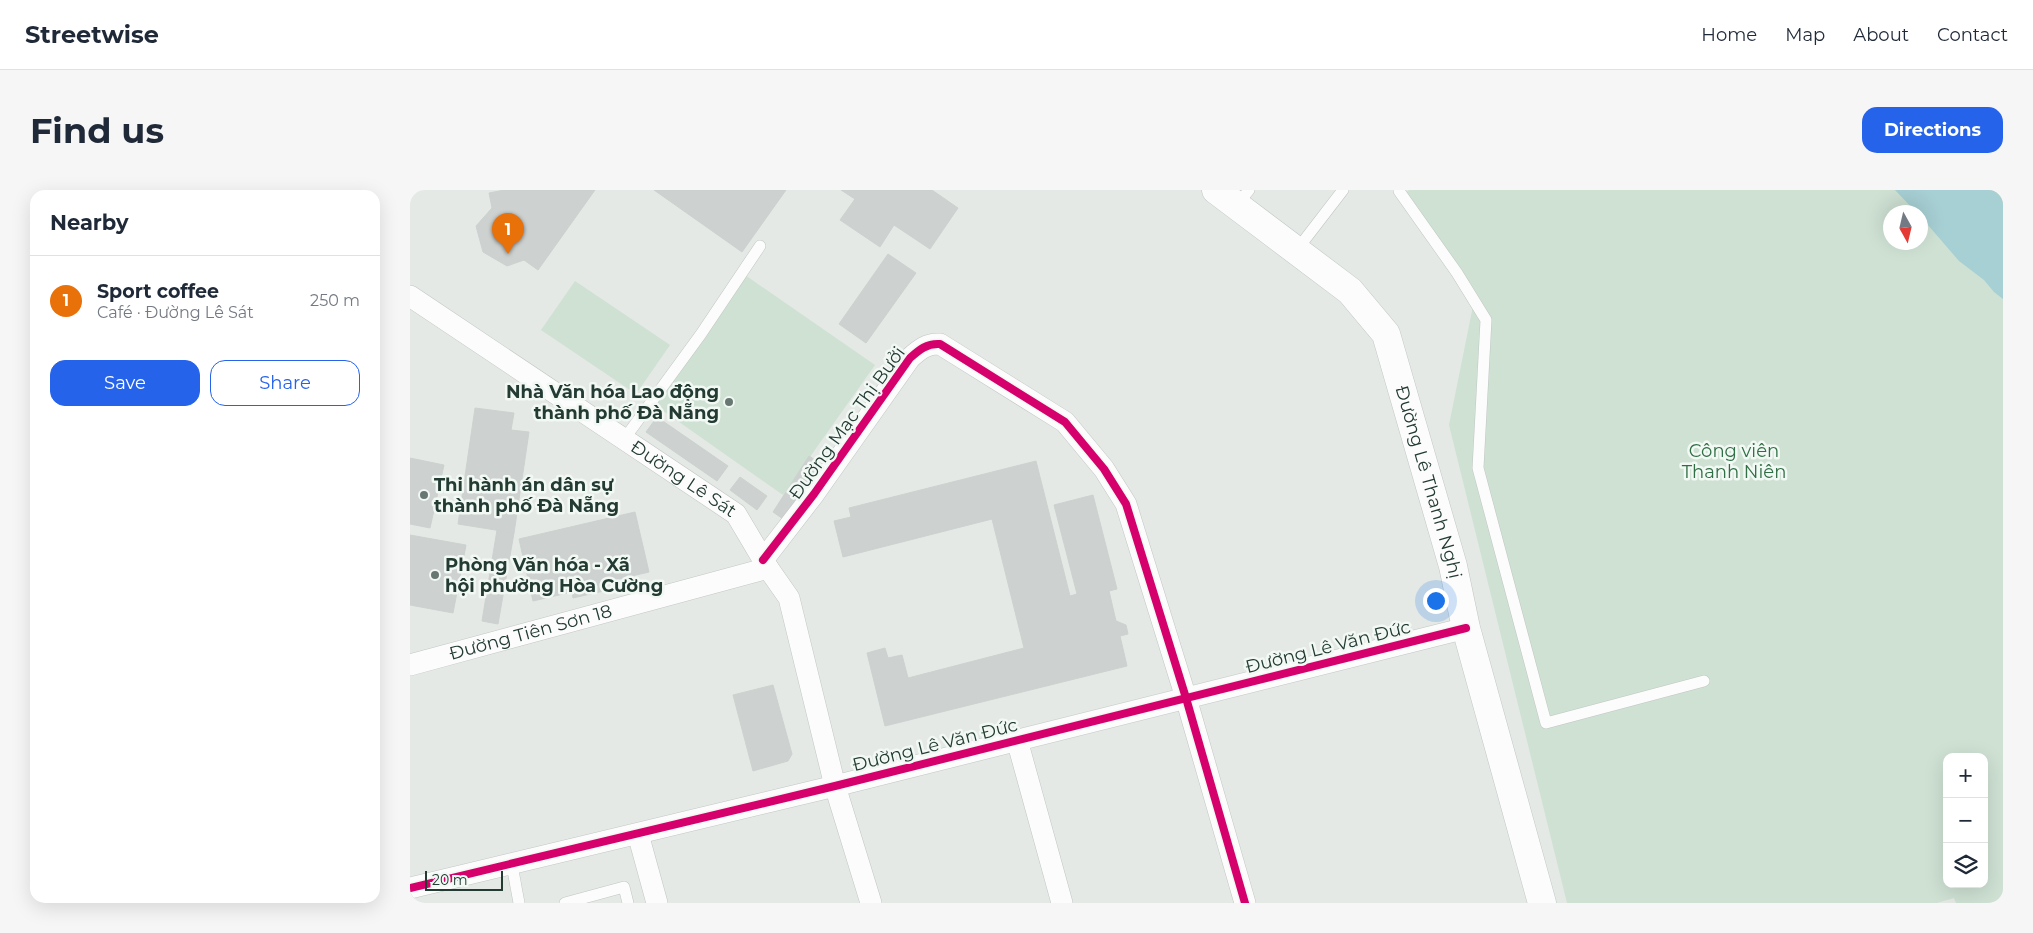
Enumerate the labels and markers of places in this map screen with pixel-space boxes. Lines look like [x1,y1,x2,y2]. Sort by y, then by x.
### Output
pin: 1 [492,213,524,254]
place label: Nhà Văn hóa Lao động thành phố Đà Nẵng [506,381,719,424]
marker: Nhà Văn hóa Lao động thành phố Đà Nẵng [723,396,735,408]
place label: Thi hành án dân sự thành phố Đà Nẵng [434,474,619,517]
marker: Thi hành án dân sự thành phố Đà Nẵng [418,489,430,501]
place label: Phòng Văn hóa - Xã hội phường Hòa Cường [445,554,663,597]
marker: Phòng Văn hóa - Xã hội phường Hòa Cường [429,569,441,581]

